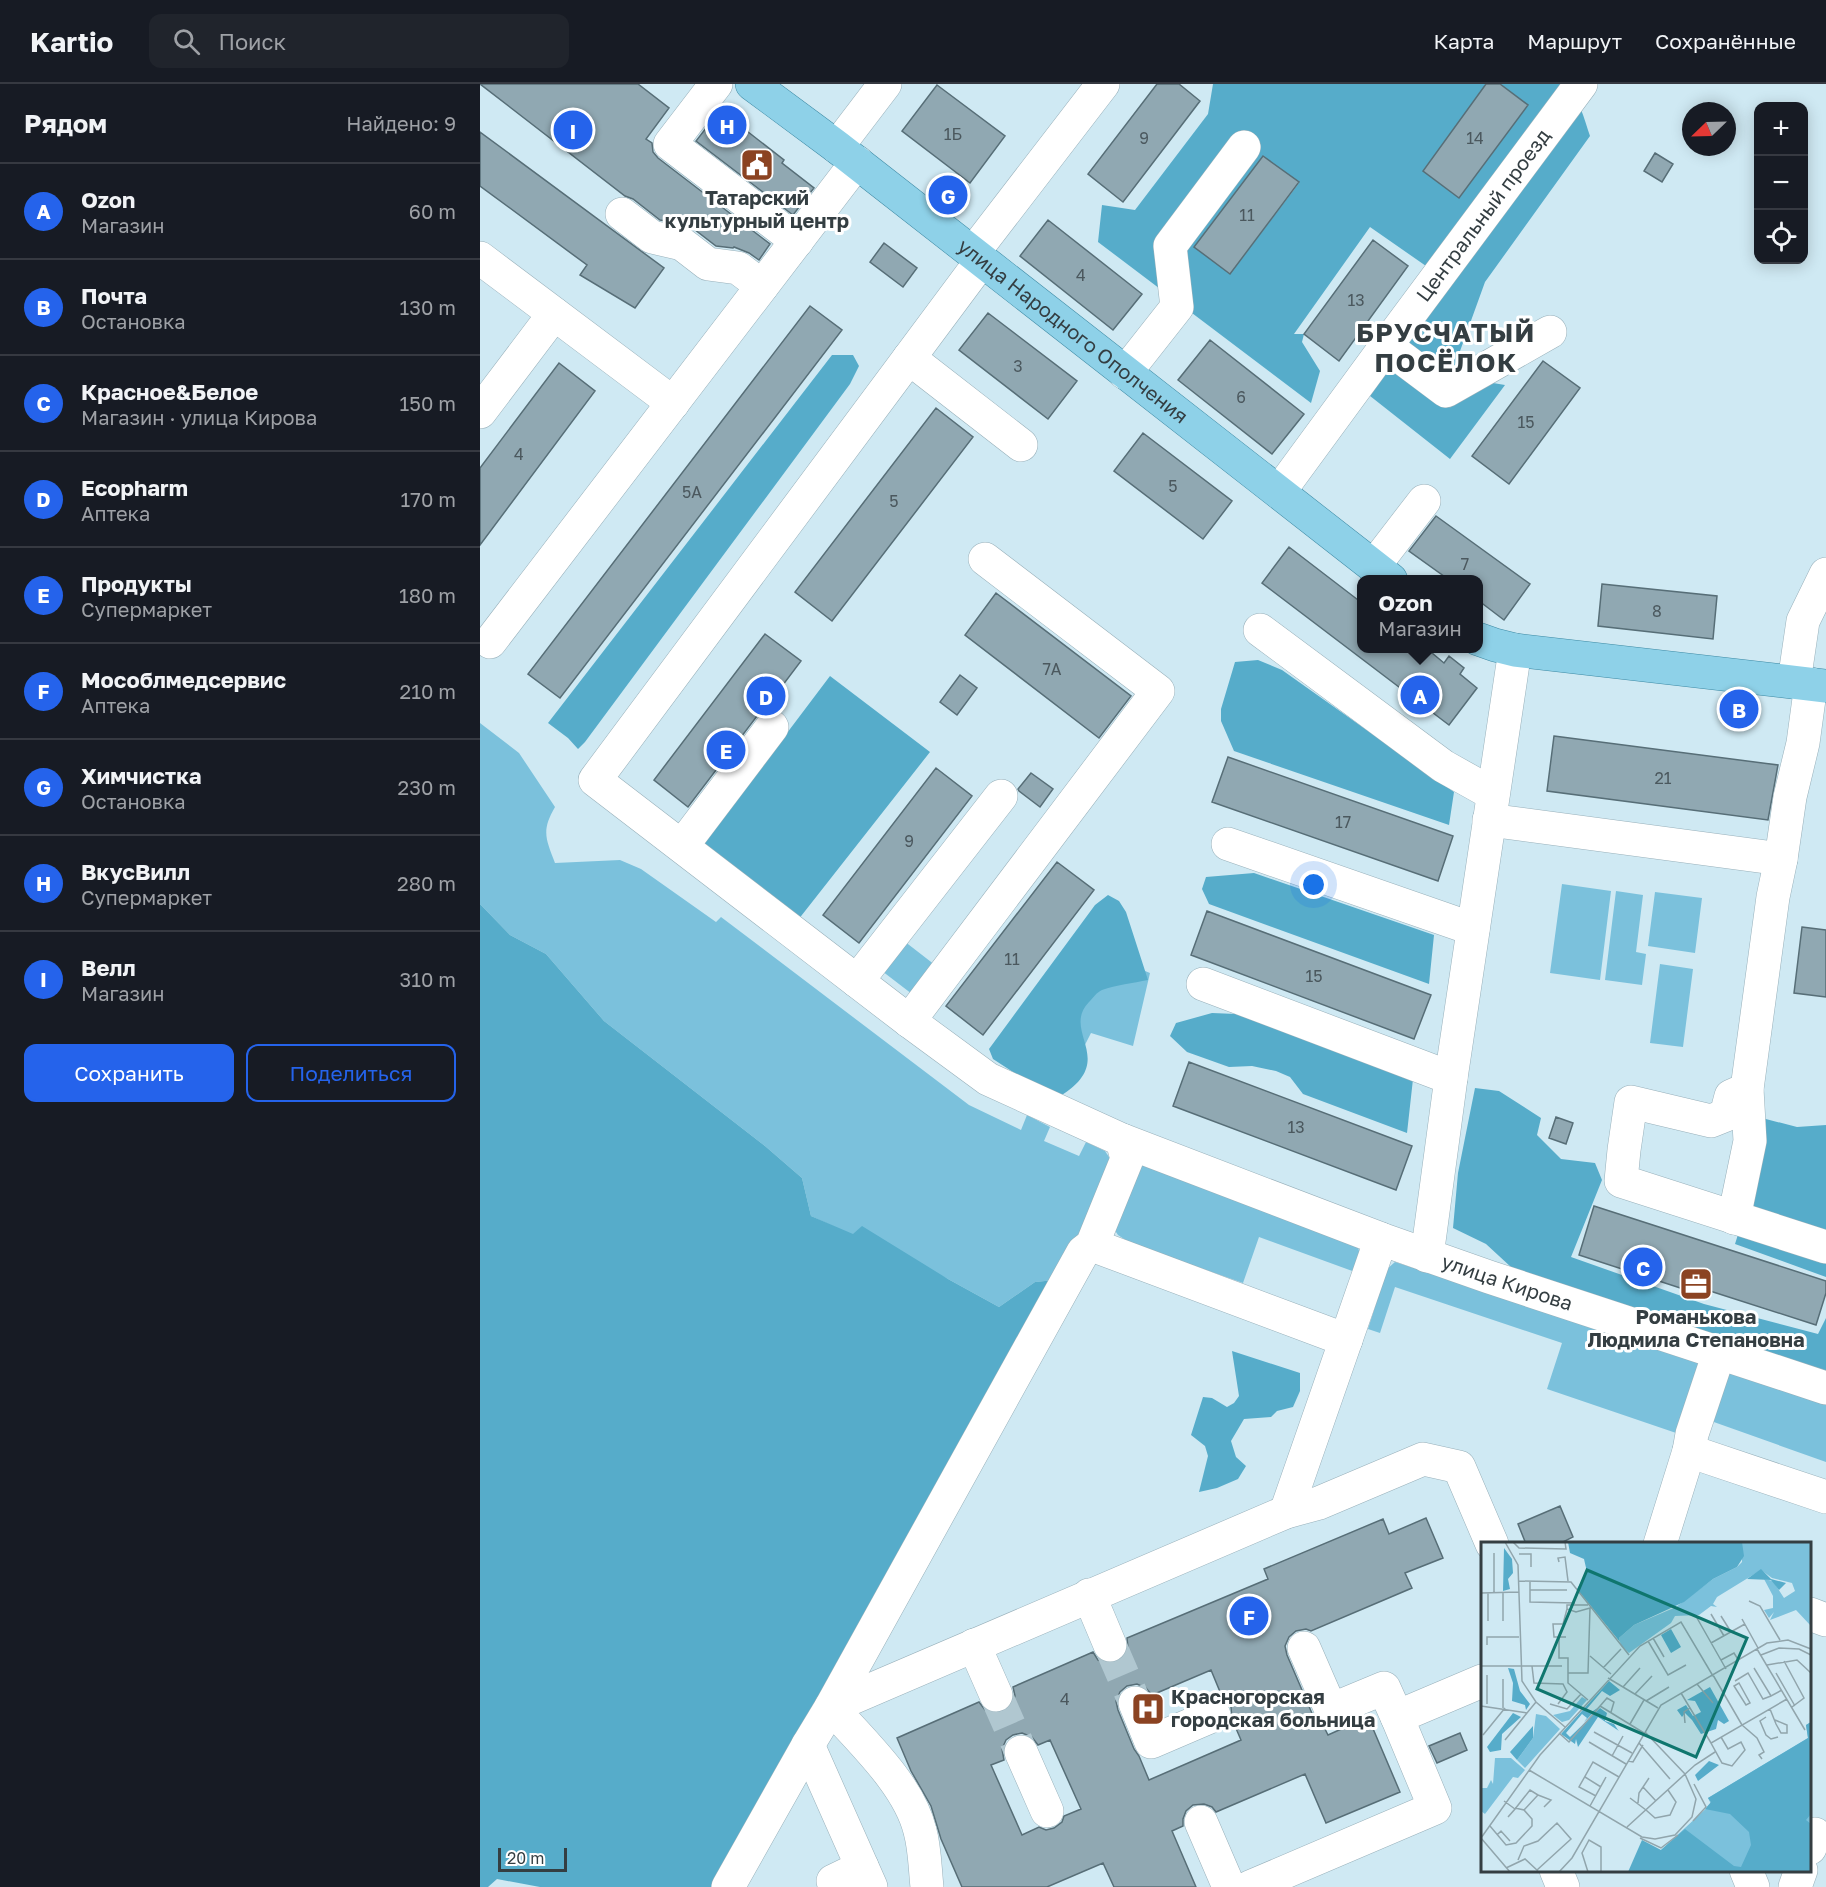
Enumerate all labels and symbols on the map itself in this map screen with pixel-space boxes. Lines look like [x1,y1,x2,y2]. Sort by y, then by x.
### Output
pin: H [708,102,746,147]
north arrow [1682,102,1736,156]
pin: I [554,108,592,152]
house number: 1Б [944,124,962,144]
street label: Центральный проезд [1410,124,1555,306]
house number: 9 [1139,128,1149,148]
house number: 14 [1466,128,1484,148]
public building icon: Татарский культурный центр [739,147,775,183]
pin: G [928,172,968,218]
place label: Татарский культурный центр [665,185,849,232]
house number: 11 [1239,205,1255,225]
street label: улица Народного Ополчения [954,233,1193,428]
house number: 4 [1076,265,1086,285]
house number: 13 [1347,290,1365,310]
district label: БРУСЧАТЫЙ ПОСЁЛОК [1356,317,1536,378]
house number: 3 [1013,356,1023,376]
house number: 6 [1236,387,1246,407]
house number: 15 [1517,412,1535,432]
house number: 4 [514,444,524,464]
house number: 5 [1168,476,1178,496]
house number: 5А [682,482,702,502]
house number: 5 [889,491,899,511]
house number: 7 [1461,554,1469,574]
house number: 8 [1652,601,1662,621]
house number: 7А [1042,659,1062,679]
pin: A [1400,672,1440,718]
pin: D [746,674,786,718]
pin: B [1720,686,1758,732]
pin: E [706,728,746,772]
house number: 21 [1654,768,1672,788]
house number: 17 [1335,812,1351,832]
house number: 9 [904,831,914,851]
your location [1299,870,1328,899]
house number: 11 [1004,949,1020,969]
house number: 15 [1305,966,1323,986]
house number: 13 [1287,1117,1305,1137]
pin: C [1624,1244,1662,1290]
street label: улица Кирова [1439,1248,1576,1315]
office icon: Романькова Людмила Степановна [1678,1266,1714,1302]
place label: Романькова Людмила Степановна [1587,1304,1805,1351]
inset map [1481,1542,1811,1872]
pin: F [1230,1594,1268,1639]
place label: Красногорская городская больница [1171,1684,1375,1731]
house number: 4 [1060,1689,1070,1709]
hospital icon: Красногорская городская больница [1130,1691,1166,1727]
scale bar [498,1845,567,1872]

